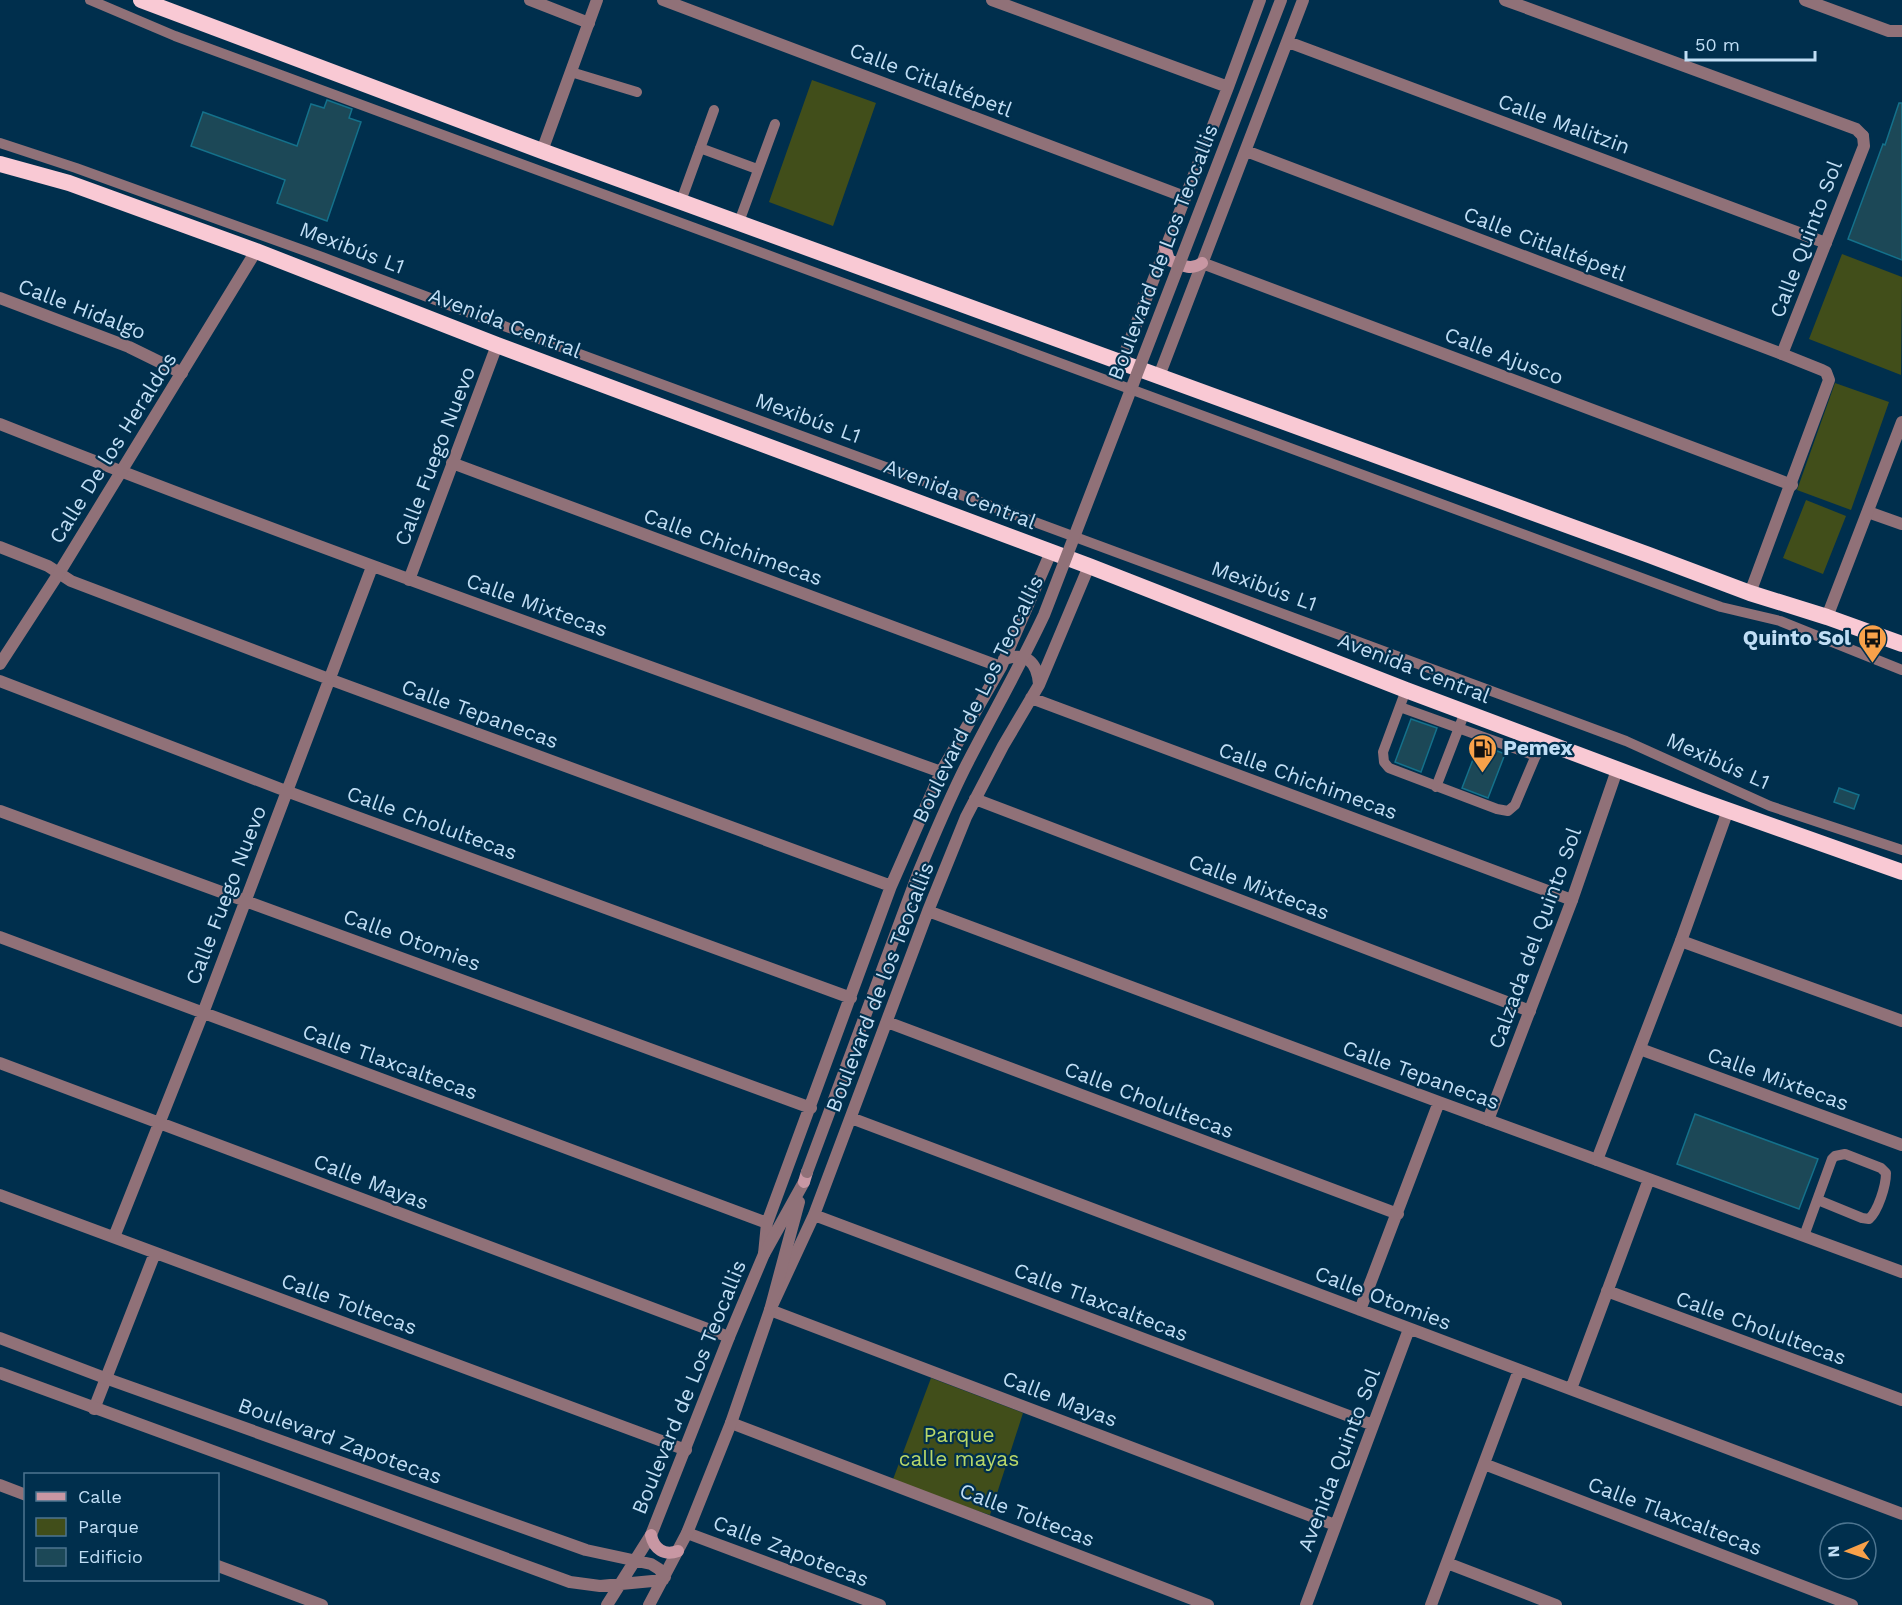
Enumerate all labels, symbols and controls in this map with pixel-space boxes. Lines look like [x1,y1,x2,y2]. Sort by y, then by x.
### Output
scale bar [1686,24,1815,62]
text: 50 m [1695,34,1740,55]
street label: Calle Citlaltépetl [846,37,1017,122]
street label: Calle Malitzin [1495,88,1634,159]
street label: Boulevard de Los Teocallis [1102,120,1223,383]
street label: Calle Quinto Sol [1764,156,1847,321]
street label: Calle Citlaltépetl [1460,201,1631,286]
street label: Mexibús L1 [296,216,408,279]
street label: Calle Hidalgo [15,273,150,344]
street label: Avenida Central [425,282,585,363]
street label: Calle Ajusco [1441,321,1567,390]
street label: Calle De los Heraldos [43,347,182,548]
street label: Calle Fuego Nuevo [389,363,480,549]
street label: Mexibús L1 [752,387,864,448]
street label: Avenida Central [880,453,1040,534]
street label: Calle Chichimecas [640,503,826,591]
street label: Mexibús L1 [1208,555,1320,616]
street label: Calle Mixtecas [463,567,611,642]
street label: Boulevard de Los Teocallis [907,571,1048,826]
bus stop icon: Quinto Sol [1856,622,1888,664]
place label: Quinto Sol [1743,625,1851,650]
street label: Avenida Central [1334,627,1494,708]
street label: Calle Tepanecas [398,674,562,754]
street label: Mexibús L1 [1663,727,1774,794]
fuel station icon: Pemex [1466,732,1498,774]
place label: Pemex [1503,735,1573,760]
street label: Calle Chichimecas [1215,737,1401,825]
street label: Calle Cholultecas [344,780,521,865]
street label: Calle Fuego Nuevo [180,802,271,988]
street label: Calzada del Quinto Sol [1483,823,1586,1052]
street label: Calle Mixtecas [1185,848,1333,925]
street label: Boulevard de los Teocallis [820,858,939,1115]
street label: Calle Otomies [340,903,484,976]
street label: Calle Tlaxcaltecas [299,1018,481,1105]
street label: Calle Tepanecas [1339,1035,1503,1115]
street label: Calle Mixtecas [1704,1041,1852,1116]
street label: Calle Cholultecas [1061,1056,1237,1143]
street label: Calle Mayas [310,1148,432,1215]
street label: Boulevard de Los Teocallis [626,1256,751,1518]
street label: Calle Tlaxcaltecas [1011,1257,1192,1346]
street label: Calle Otomies [1311,1260,1455,1335]
street label: Calle Toltecas [278,1267,420,1340]
street label: Calle Cholultecas [1673,1285,1850,1370]
street label: Avenida Quinto Sol [1292,1364,1385,1555]
street label: Calle Mayas [999,1365,1121,1432]
street label: Boulevard Zapotecas [235,1392,445,1489]
park label: Parque calle mayas [899,1422,1019,1471]
street label: Calle Tlaxcaltecas [1585,1471,1766,1560]
legend [24,1473,219,1581]
street label: Calle Toltecas [956,1477,1098,1552]
text: Calle [78,1486,122,1507]
street label: Calle Zapotecas [710,1509,873,1592]
text: Parque [78,1516,139,1537]
north arrow [1818,1521,1878,1581]
text: N [1824,1545,1843,1558]
text: Edificio [78,1546,143,1567]

